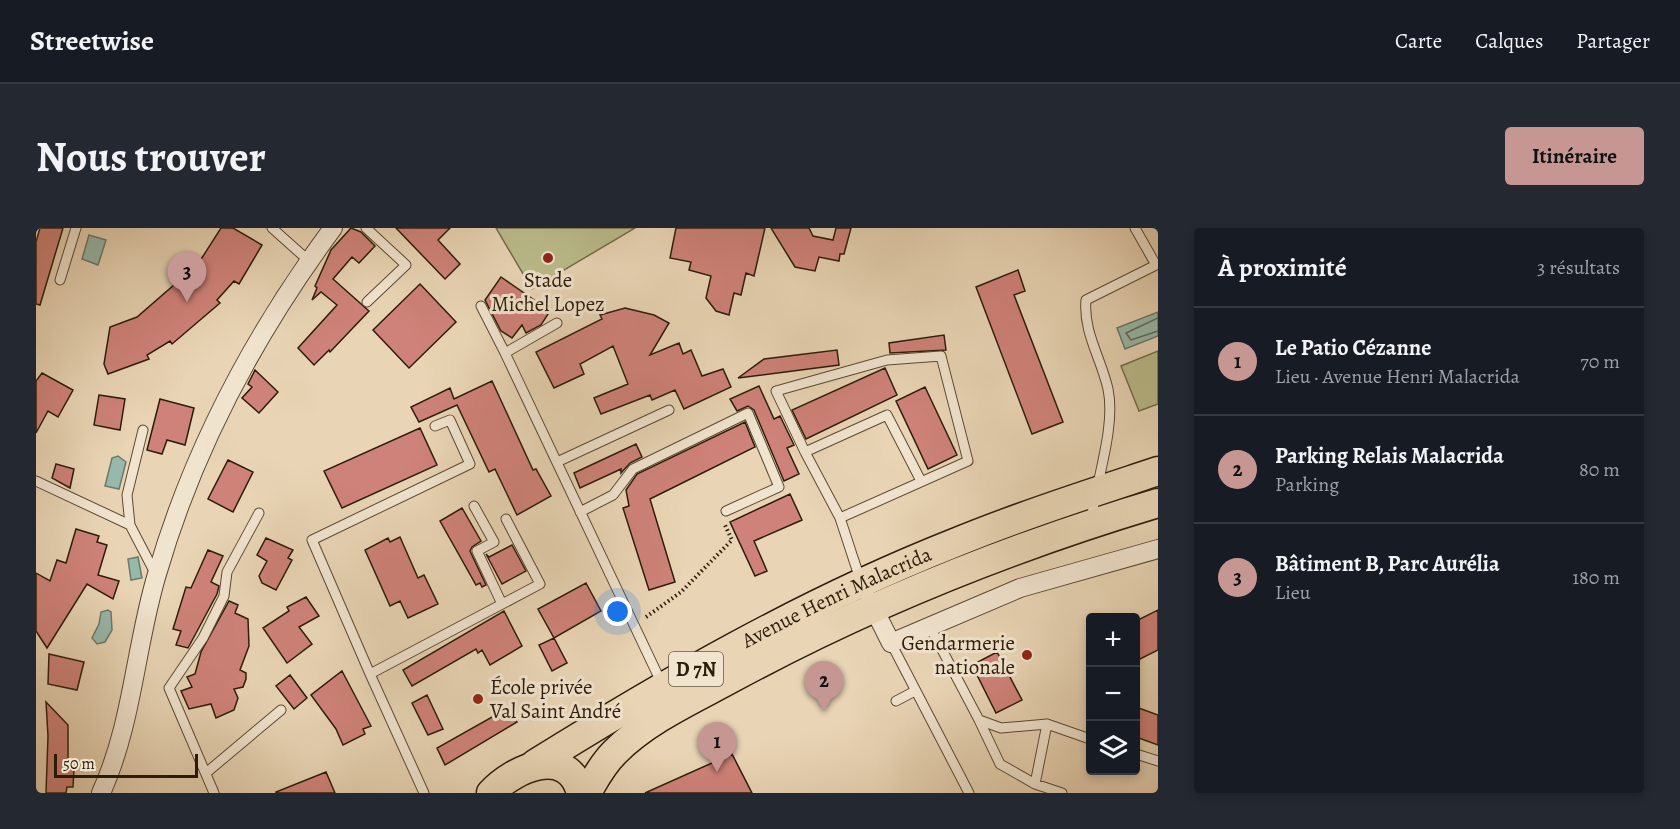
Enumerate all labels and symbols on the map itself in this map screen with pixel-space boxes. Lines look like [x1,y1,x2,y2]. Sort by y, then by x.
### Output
marker: Stade Michel Lopez [541,251,555,265]
pin: 3 [168,253,206,302]
place label: Stade Michel Lopez [491,266,605,318]
street label: Avenue Henri Malacrida [736,540,936,655]
your location [603,597,632,626]
place label: Gendarmerie nationale [901,629,1015,681]
marker: Gendarmerie nationale [1020,648,1034,662]
road number: D 7N [669,652,723,686]
pin: 2 [804,662,844,711]
place label: École privée Val Saint André [489,673,621,725]
marker: École privée Val Saint André [471,692,485,706]
pin: 1 [698,722,736,772]
scale bar [54,751,198,778]

